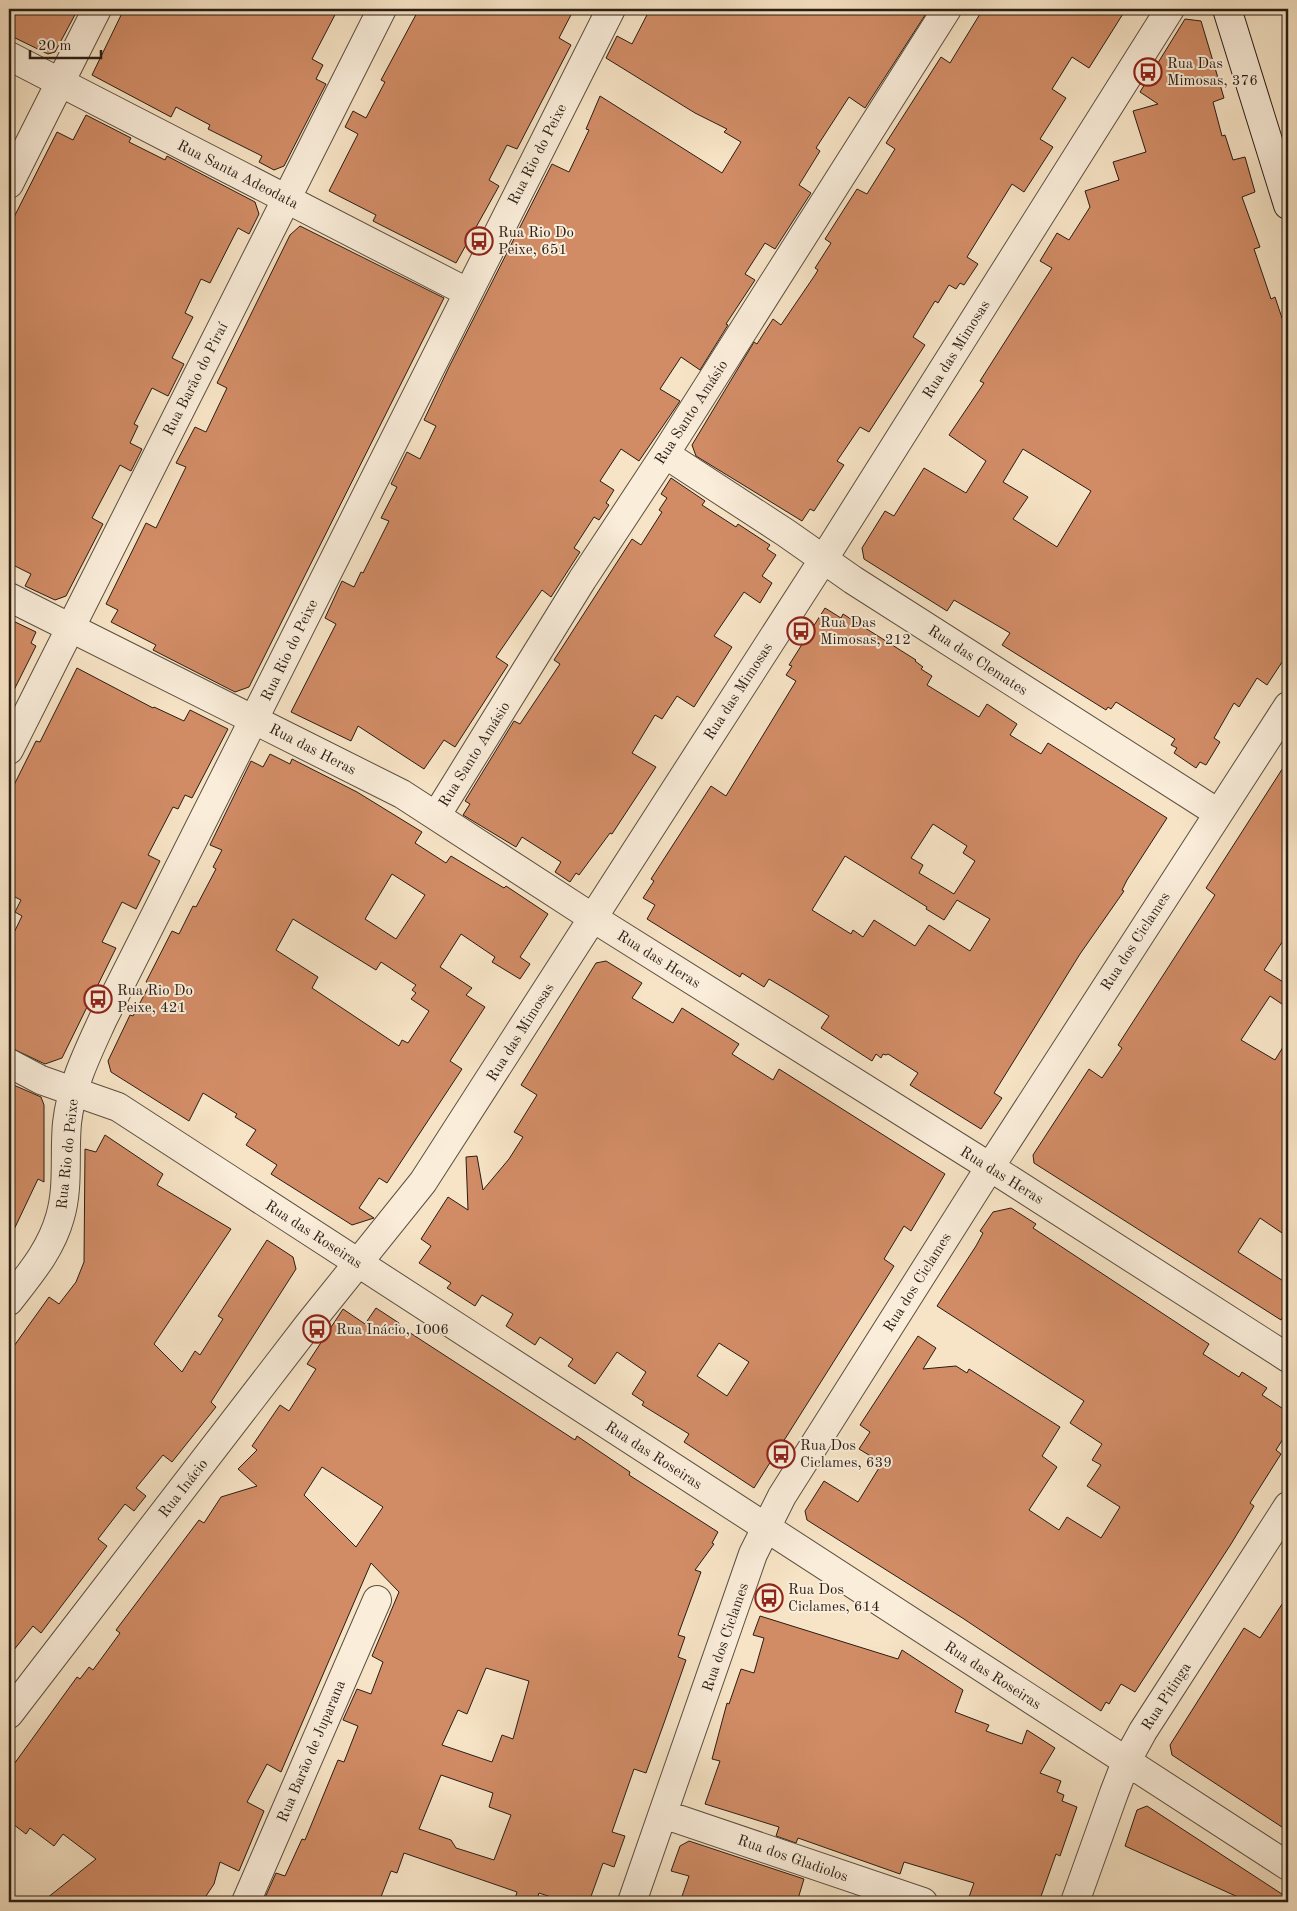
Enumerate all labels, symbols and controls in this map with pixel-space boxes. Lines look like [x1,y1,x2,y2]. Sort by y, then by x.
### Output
scale bar [30,28,101,60]
text: 20 m [38,39,72,54]
bus stop icon: Rua Das Mimosas, 376 [1133,57,1163,87]
place label: Rua Das Mimosas, 376 [1167,57,1258,89]
street label: Rua Rio do Peixe [506,102,570,208]
street label: Rua Santa Adeodata [174,138,301,213]
bus stop icon: Rua Rio Do Peixe, 651 [464,226,494,256]
place label: Rua Rio Do Peixe, 651 [498,226,574,258]
street label: Rua das Mimosas [921,298,993,402]
street label: Rua Barão do Piraí [161,320,232,439]
street label: Rua Santo Amásio [653,358,731,468]
street label: Rua Rio do Peixe [259,597,321,704]
bus stop icon: Rua Das Mimosas, 212 [786,616,816,646]
place label: Rua Das Mimosas, 212 [820,616,911,648]
street label: Rua das Clemates [925,624,1030,699]
street label: Rua das Mimosas [702,640,776,743]
street label: Rua Santo Amásio [437,700,514,810]
street label: Rua das Heras [267,722,358,779]
street label: Rua dos Ciclames [1099,890,1174,994]
street label: Rua das Heras [614,929,703,992]
street label: Rua das Mimosas [485,981,557,1085]
bus stop icon: Rua Rio Do Peixe, 421 [83,984,113,1014]
place label: Rua Rio Do Peixe, 421 [117,984,193,1016]
street label: Rua Rio do Peixe [55,1098,82,1210]
street label: Rua das Heras [957,1145,1046,1208]
street label: Rua das Roseiras [262,1198,364,1272]
street label: Rua dos Ciclames [882,1231,955,1335]
bus stop icon: Rua Inácio, 1006 [302,1314,332,1344]
place label: Rua Inácio, 1006 [336,1323,449,1338]
street label: Rua das Roseiras [602,1419,704,1493]
bus stop icon: Rua Dos Ciclames, 639 [766,1439,796,1469]
place label: Rua Dos Ciclames, 639 [800,1439,892,1471]
street label: Rua Inácio [157,1457,212,1521]
street label: Rua dos Ciclames [701,1581,752,1694]
bus stop icon: Rua Dos Ciclames, 614 [754,1583,784,1613]
place label: Rua Dos Ciclames, 614 [788,1583,880,1615]
street label: Rua das Roseiras [941,1639,1043,1713]
street label: Rua Pitinga [1140,1660,1195,1733]
street label: Rua Barão de Juparana [276,1678,349,1825]
street label: Rua dos Gladiolos [735,1833,850,1885]

